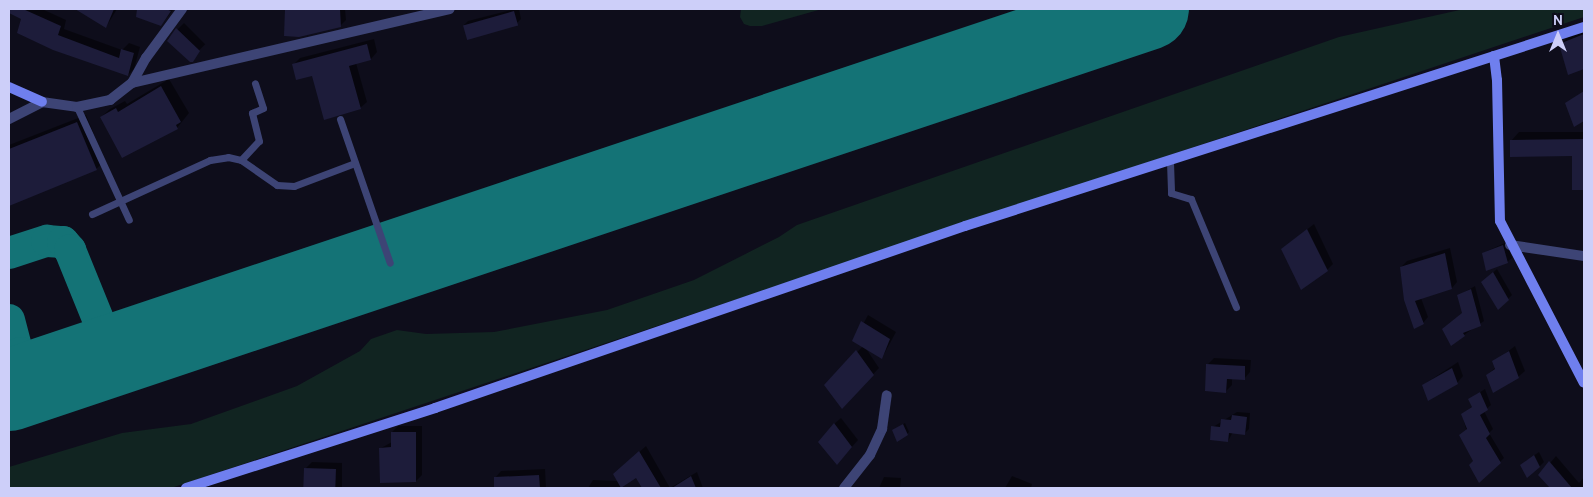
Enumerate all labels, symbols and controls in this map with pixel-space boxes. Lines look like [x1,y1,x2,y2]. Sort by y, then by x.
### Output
north arrow [1533,10,1583,60]
text: N [1553,11,1563,29]

